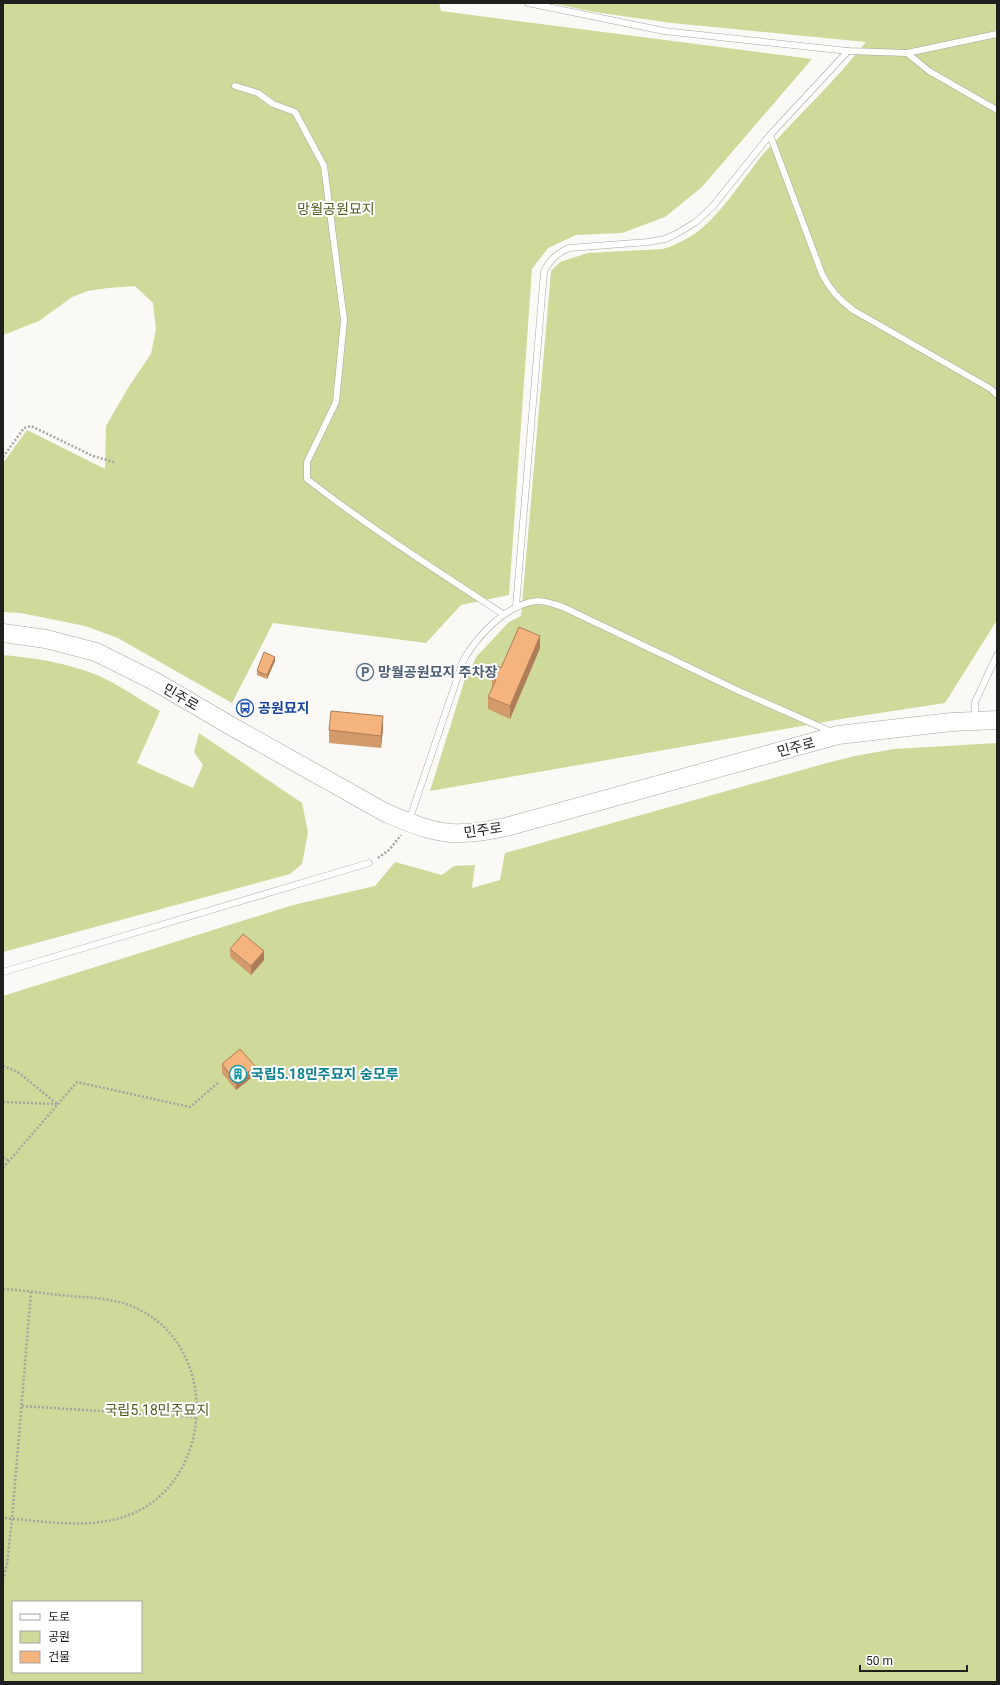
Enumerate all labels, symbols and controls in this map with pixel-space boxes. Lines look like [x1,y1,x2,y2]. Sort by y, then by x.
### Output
park label: 망월공원묘지 [297,201,375,217]
parking icon: 망월공원묘지 주차장 [355,662,375,682]
place label: 망월공원묘지 주차장 [378,664,498,680]
street label: 민주로 [160,680,202,714]
bus stop icon: 공원묘지 [235,698,255,718]
place label: 공원묘지 [258,700,310,716]
street label: 민주로 [775,734,817,760]
street label: 민주로 [463,819,503,841]
building icon: 국립5.18민주묘지 숭모루 [228,1064,248,1084]
place label: 국립5.18민주묘지 숭모루 [251,1066,399,1082]
park label: 국립5.18민주묘지 [105,1402,209,1418]
legend [12,1601,142,1673]
text: 도로 [48,1610,70,1624]
text: 공원 [48,1630,70,1644]
scale bar [860,1647,967,1673]
text: 건물 [48,1650,70,1664]
text: 50 m [866,1654,893,1668]

